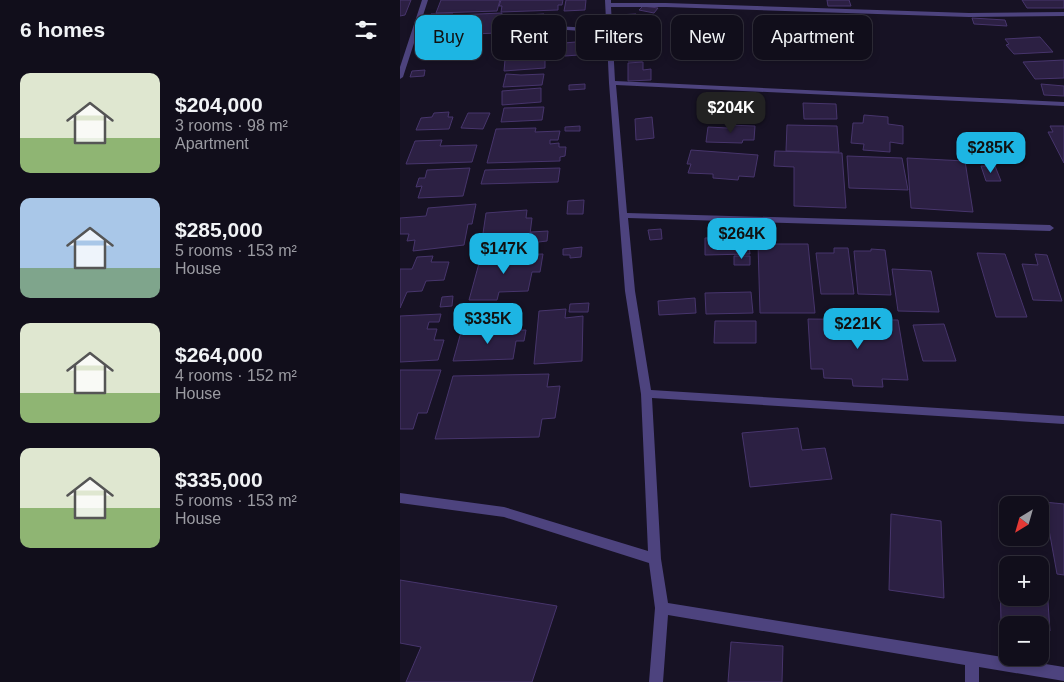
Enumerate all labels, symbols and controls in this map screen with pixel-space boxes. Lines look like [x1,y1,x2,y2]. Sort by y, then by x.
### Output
chip: Buy [415,15,482,60]
chip: Rent [492,15,566,60]
chip: Filters [576,15,661,60]
chip: New [671,15,743,60]
chip: Apartment [753,15,872,60]
icon: filters [352,16,380,44]
text: 6 homes [20,18,105,41]
pin: $204K [696,92,766,134]
icon: home [60,93,120,153]
text: $204,000 [175,93,263,116]
text: $204K [707,99,755,116]
text: 3 rooms · 98 m² [175,117,288,134]
pin: $285K [956,132,1026,174]
text: Apartment [175,135,249,152]
text: $285K [967,139,1015,156]
icon: home [60,218,120,278]
text: $285,000 [175,218,263,241]
pin: $264K [707,218,777,260]
text: $264K [718,225,766,242]
pin: $147K [469,232,539,275]
text: $147K [480,240,528,257]
text: 5 rooms · 153 m² [175,242,297,259]
text: House [175,260,221,277]
pin: $335K [453,302,523,345]
pin: $221K [823,308,893,350]
text: $335K [464,310,512,327]
text: $221K [834,315,882,332]
icon: home [60,343,120,403]
text: $264,000 [175,343,263,366]
text: 4 rooms · 152 m² [175,367,297,384]
text: House [175,385,221,402]
icon: home [60,468,120,528]
text: $335,000 [175,468,263,491]
text: 5 rooms · 153 m² [175,492,297,509]
north arrow [999,496,1049,546]
map controls [999,496,1049,666]
text: House [175,510,221,527]
button: + [999,556,1049,606]
button: − [999,616,1049,666]

